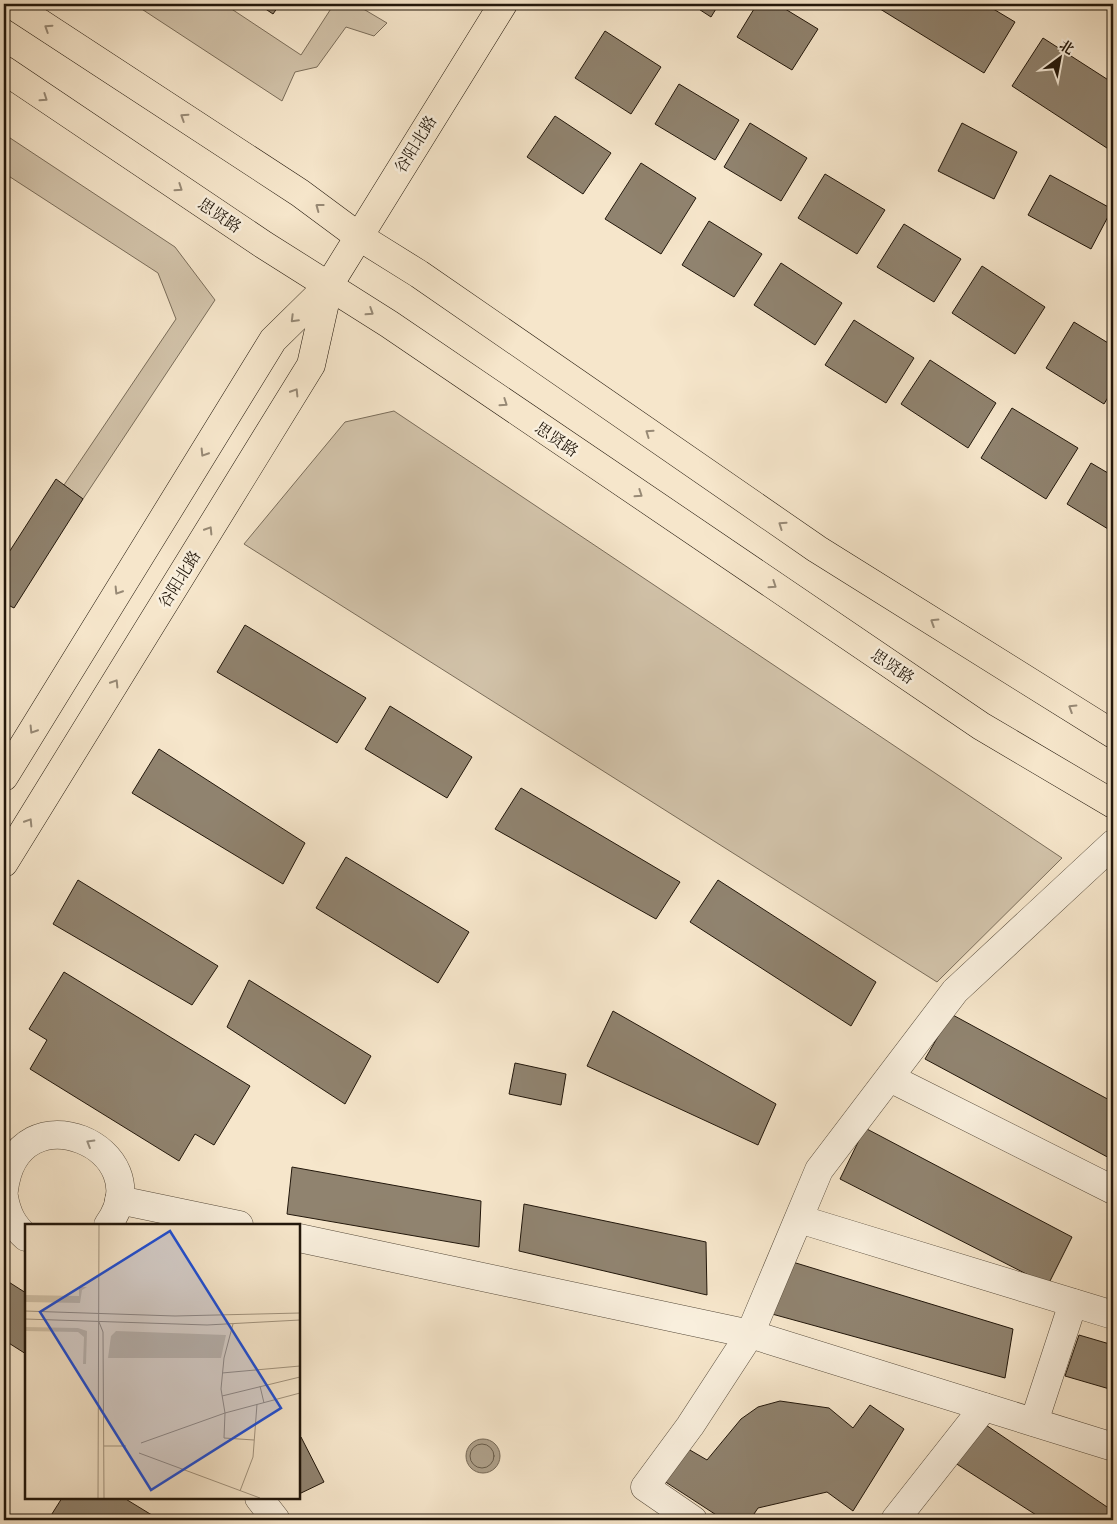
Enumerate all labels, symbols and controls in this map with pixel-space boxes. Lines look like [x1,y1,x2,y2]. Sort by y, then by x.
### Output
one-way arrow [45,25,54,34]
north arrow [1034,32,1084,82]
text: 北 [1056,36,1077,58]
one-way arrow [39,91,48,101]
street label: 谷阳北路 [390,112,440,176]
one-way arrow [180,114,190,123]
one-way arrow [174,182,183,191]
street label: 思贤路 [195,194,245,237]
one-way arrow [315,204,325,213]
one-way arrow [364,305,373,315]
one-way arrow [291,313,300,322]
one-way arrow [288,388,298,397]
one-way arrow [499,397,508,406]
street label: 思贤路 [532,418,582,461]
one-way arrow [645,430,655,439]
one-way arrow [200,448,210,457]
one-way arrow [633,488,643,497]
one-way arrow [779,522,788,531]
one-way arrow [203,527,213,536]
street label: 谷阳北路 [154,547,204,611]
one-way arrow [767,579,777,588]
one-way arrow [115,586,125,595]
one-way arrow [931,619,940,628]
street label: 思贤路 [868,645,918,688]
one-way arrow [108,680,118,689]
one-way arrow [1068,705,1077,715]
one-way arrow [30,724,39,733]
one-way arrow [23,818,33,827]
one-way arrow [86,1139,95,1149]
inset map [25,1224,300,1499]

